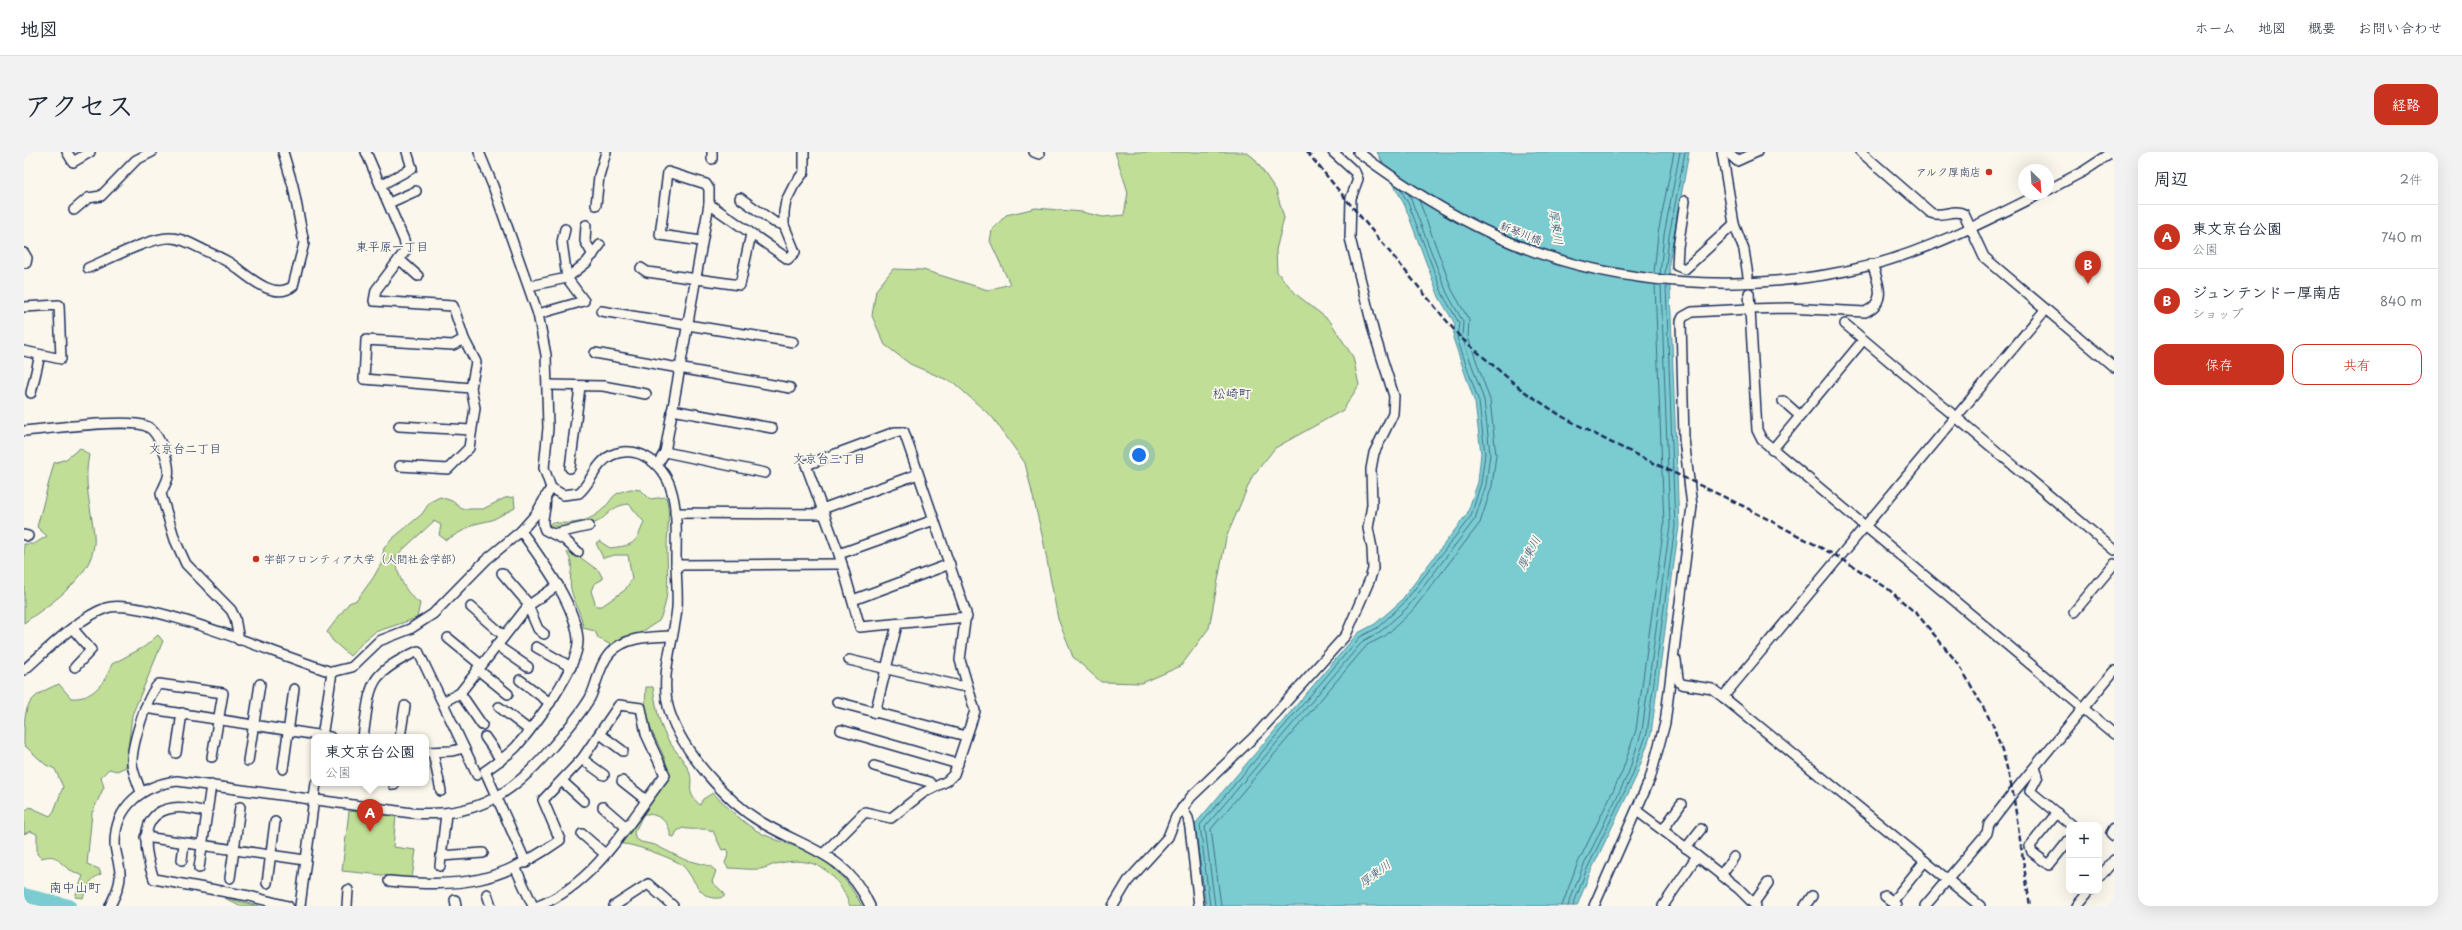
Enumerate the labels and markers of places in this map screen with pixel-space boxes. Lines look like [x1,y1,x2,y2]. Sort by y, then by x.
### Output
place label: アルク厚南店 [1916,163,1981,180]
marker: アルク厚南店 [1984,167,1994,177]
pin: B [2075,251,2101,284]
place label: 宇部フロンティア大学（人間社会学部） [264,550,463,567]
marker: 宇部フロンティア大学（人間社会学部） [251,554,261,564]
pin: A [357,799,383,832]

